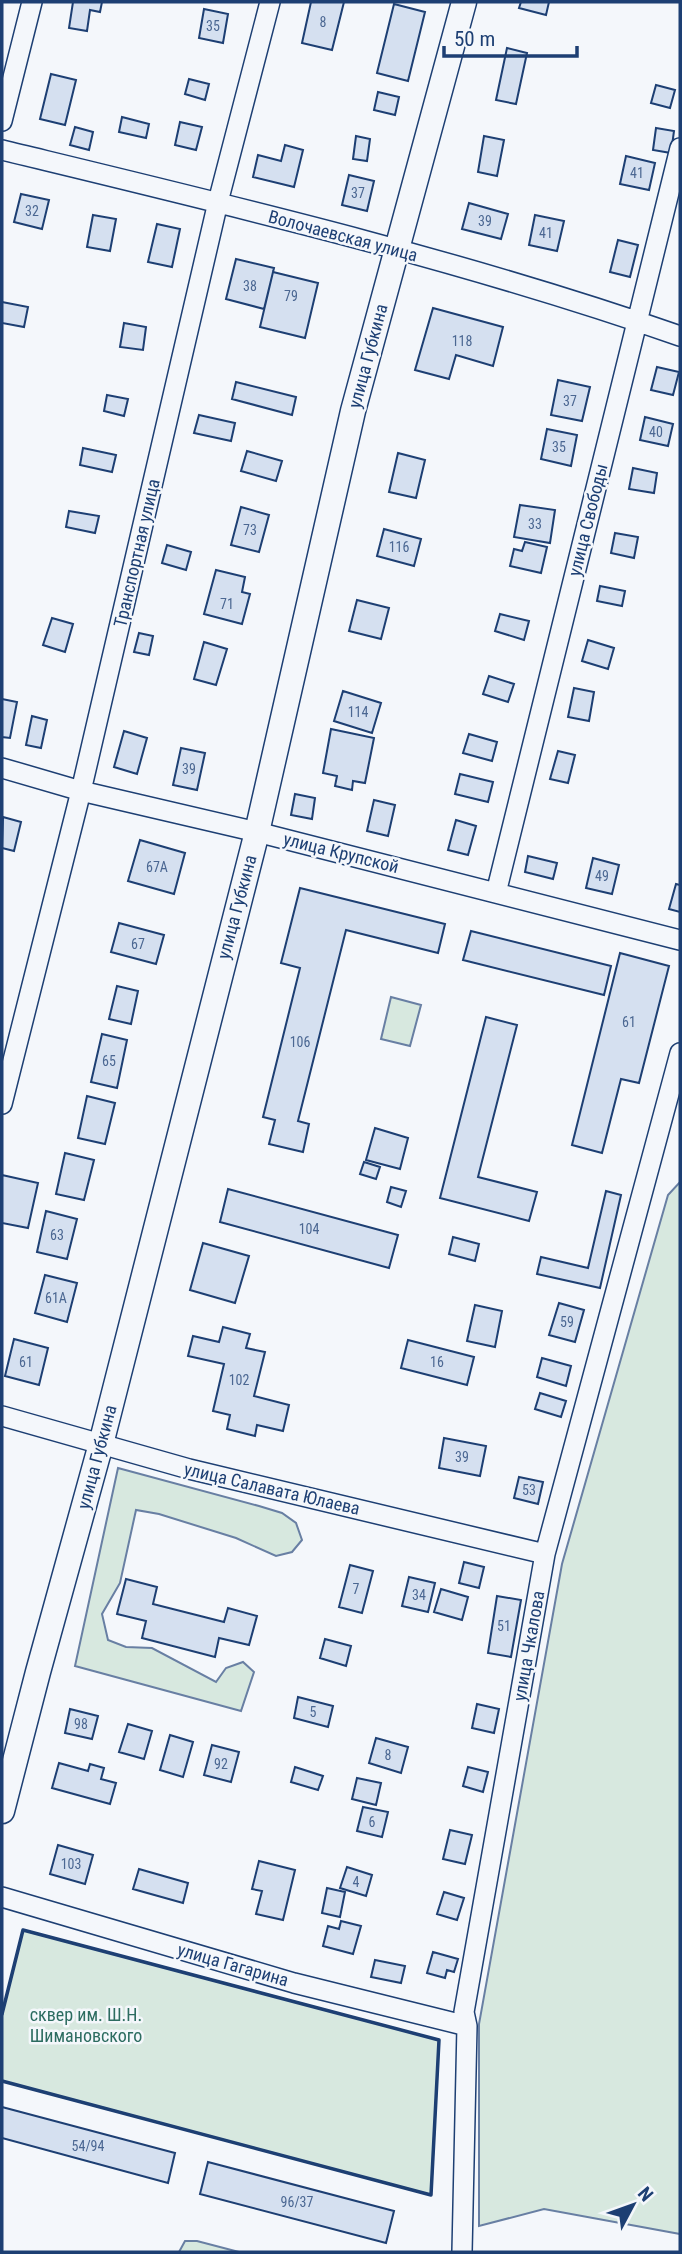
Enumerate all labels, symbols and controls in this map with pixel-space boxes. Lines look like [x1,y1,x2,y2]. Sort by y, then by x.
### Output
house number: 8 [320,14,327,30]
scale bar [444,14,577,58]
house number: 35 [206,18,220,34]
text: 50 m [454,27,495,51]
house number: 41 [630,165,644,181]
house number: 37 [351,185,365,201]
house number: 32 [25,203,39,219]
street label: Волочаевская улица [266,205,420,266]
house number: 39 [478,213,492,229]
house number: 41 [539,225,553,241]
house number: 38 [243,278,257,294]
house number: 79 [284,288,298,304]
street label: улица Губкина [344,302,391,410]
house number: 118 [452,333,472,349]
house number: 37 [563,393,577,409]
house number: 40 [649,424,663,440]
house number: 35 [552,439,566,455]
street label: улица Свободы [563,462,612,578]
street label: Транспортная улица [109,477,164,629]
house number: 33 [528,516,542,532]
house number: 73 [243,522,257,538]
house number: 116 [389,539,409,555]
house number: 71 [220,596,234,612]
house number: 114 [348,704,368,720]
house number: 39 [182,761,196,777]
street label: улица Крупской [281,828,401,877]
street label: улица Губкина [213,853,260,961]
house number: 67А [146,859,168,875]
house number: 49 [595,868,609,884]
house number: 67 [131,936,145,952]
house number: 61 [622,1014,636,1030]
house number: 106 [290,1034,310,1050]
house number: 65 [102,1053,116,1069]
house number: 104 [299,1221,319,1237]
house number: 63 [50,1227,64,1243]
house number: 61А [45,1290,67,1306]
house number: 59 [560,1314,574,1330]
house number: 61 [19,1354,33,1370]
house number: 16 [430,1354,444,1370]
house number: 102 [229,1372,249,1388]
street label: улица Губкина [73,1403,120,1511]
house number: 39 [455,1449,469,1465]
street label: улица Салавата Юлаева [182,1458,362,1519]
house number: 53 [522,1482,536,1498]
house number: 7 [353,1581,360,1597]
house number: 34 [412,1587,426,1603]
street label: улица Чкалова [508,1589,549,1703]
house number: 51 [497,1618,511,1634]
house number: 5 [310,1704,317,1720]
house number: 98 [74,1716,88,1732]
house number: 8 [385,1747,392,1763]
house number: 92 [214,1756,228,1772]
house number: 6 [369,1814,376,1830]
house number: 103 [61,1856,81,1872]
house number: 4 [353,1874,360,1890]
street label: улица Гагарина [175,1939,291,1990]
park label: сквер им. Ш.Н. Шимановского [30,2004,142,2046]
house number: 54/94 [72,2138,105,2154]
north arrow [598,2170,668,2240]
text: N [633,2182,658,2206]
house number: 96/37 [281,2194,314,2210]

